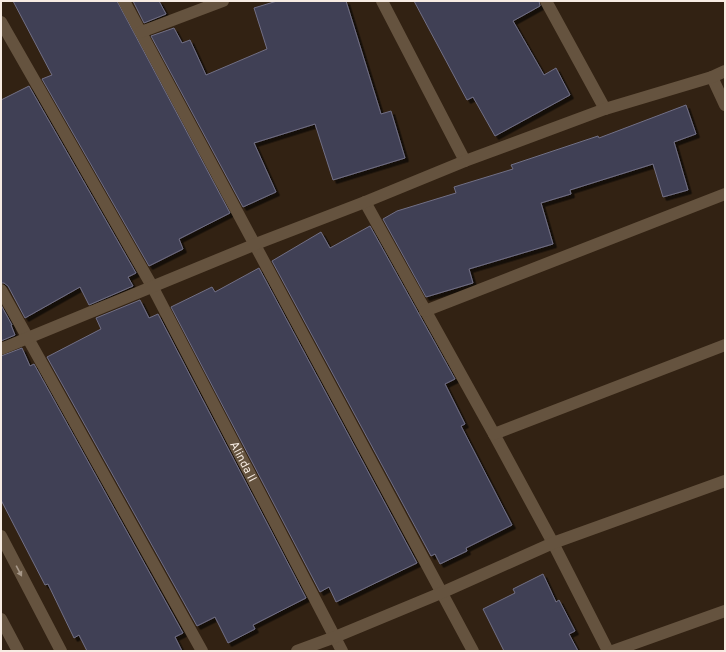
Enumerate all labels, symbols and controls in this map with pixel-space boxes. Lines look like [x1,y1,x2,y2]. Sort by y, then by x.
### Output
street label: Alinda II [225,439,260,485]
one-way arrow [16,565,22,576]

